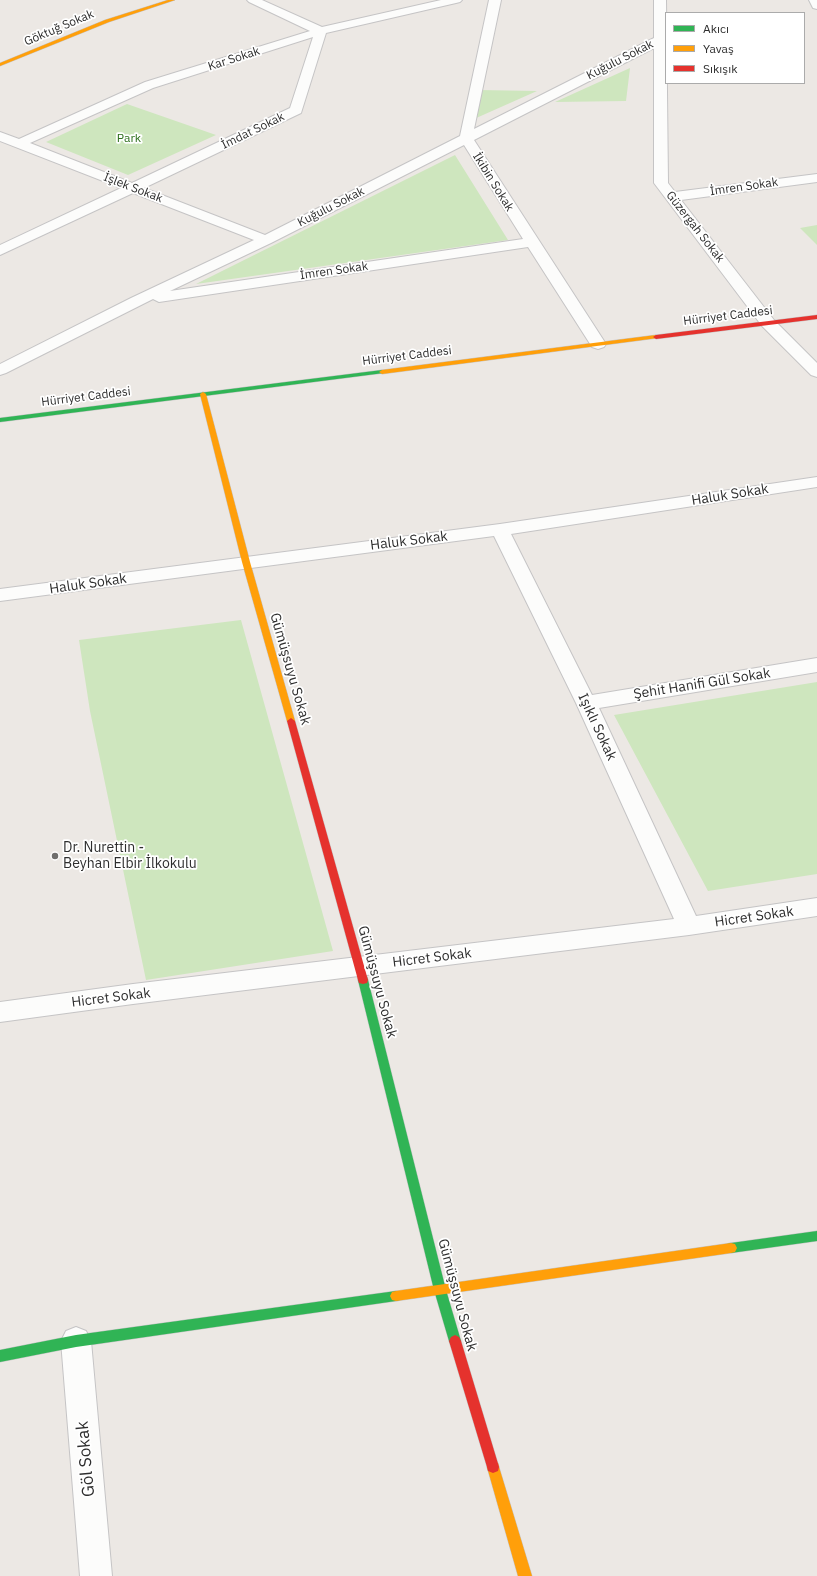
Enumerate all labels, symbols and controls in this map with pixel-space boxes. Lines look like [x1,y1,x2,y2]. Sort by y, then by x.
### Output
street label: Göktuğ Sokak [22,7,96,49]
legend [665,12,805,84]
text: Akıcı [703,21,729,36]
street label: Kuğulu Sokak [584,37,656,83]
text: Yavaş [703,41,734,56]
street label: Kar Sokak [206,44,262,74]
text: Sıkışık [703,61,737,76]
street label: İmdat Sokak [219,110,287,152]
park label: Park [117,132,141,146]
street label: İkibin Sokak [469,150,517,214]
street label: İşlek Sokak [101,170,165,206]
street label: İmren Sokak [709,175,779,199]
street label: Kuğulu Sokak [295,184,367,230]
street label: Güzergah Sokak [663,189,727,265]
street label: İmren Sokak [299,259,369,283]
street label: Hürriyet Caddesi [683,303,773,329]
street label: Hürriyet Caddesi [362,343,452,369]
street label: Hürriyet Caddesi [41,384,131,410]
street label: Haluk Sokak [690,481,770,509]
street label: Haluk Sokak [369,528,449,554]
street label: Haluk Sokak [48,570,128,598]
street label: Gümüşsuyu Sokak [266,611,314,727]
street label: Şehit Hanifi Gül Sokak [632,665,772,703]
street label: Işıklı Sokak [574,691,620,763]
place label: Dr. Nurettin - Beyhan Elbir İlkokulu [63,840,197,872]
marker: Dr. Nurettin - Beyhan Elbir İlkokulu [50,851,60,861]
street label: Hicret Sokak [713,903,795,931]
street label: Gümüşsuyu Sokak [354,924,400,1040]
street label: Hicret Sokak [391,945,473,971]
street label: Hicret Sokak [70,985,152,1011]
street label: Gümüşsuyu Sokak [434,1237,480,1353]
street label: Göl Sokak [73,1420,99,1498]

